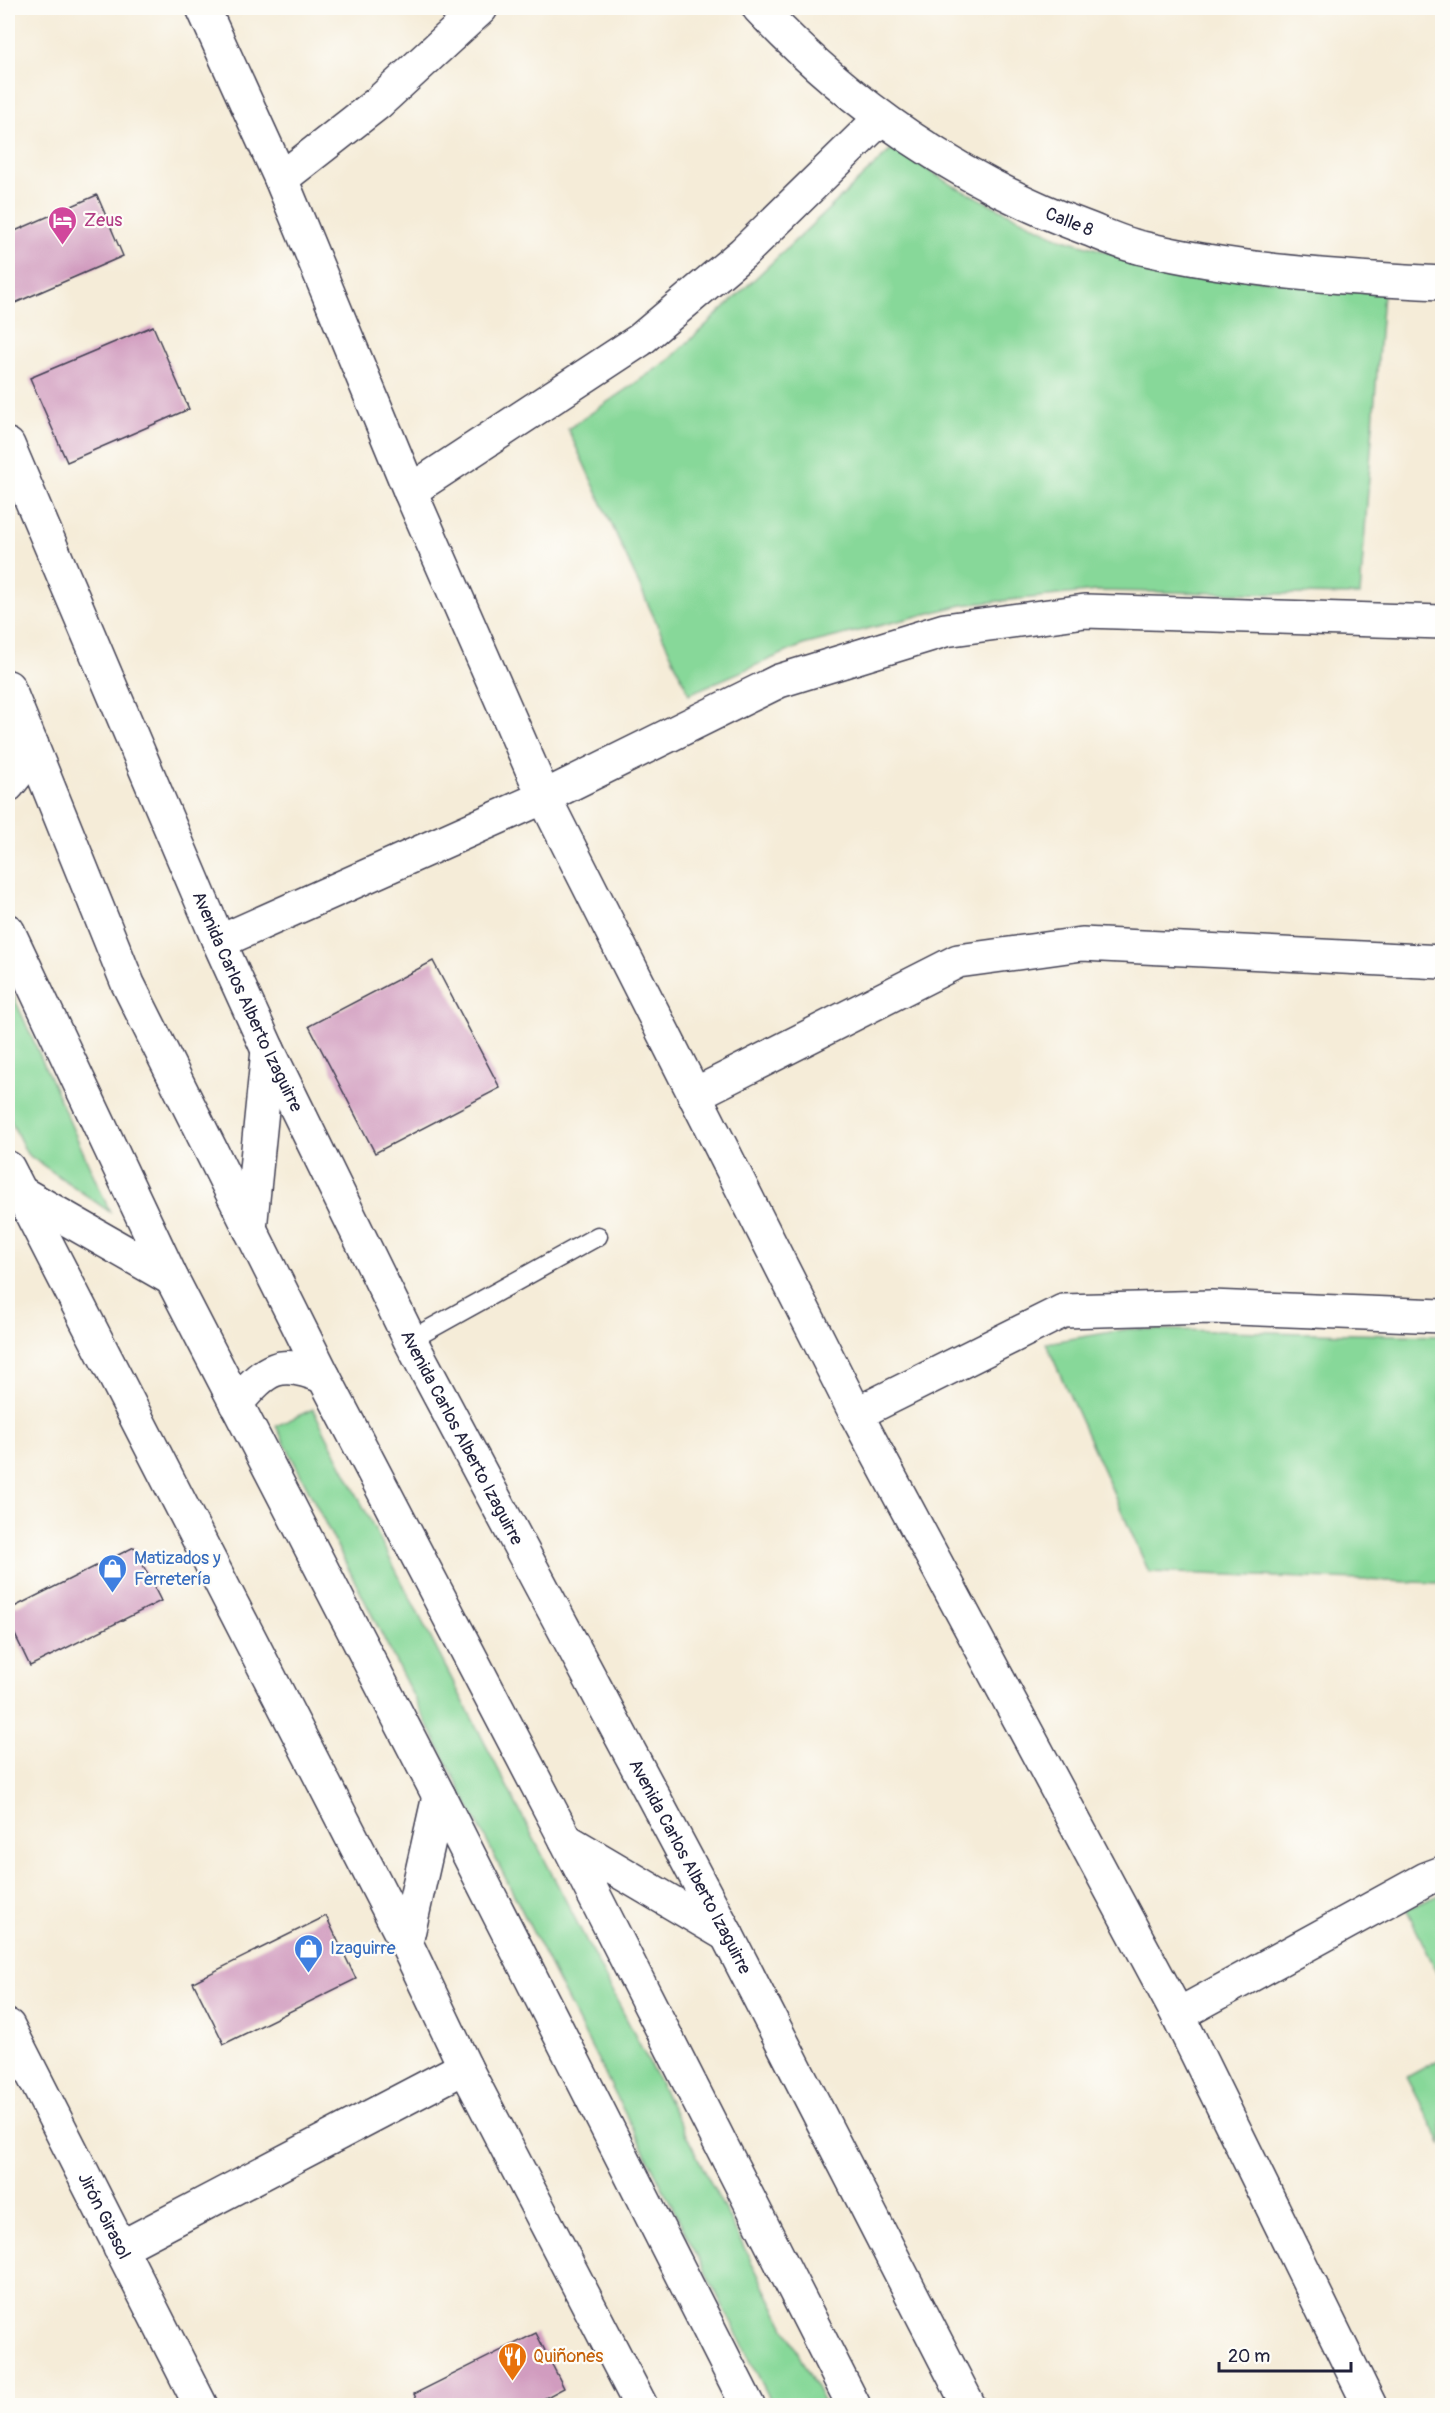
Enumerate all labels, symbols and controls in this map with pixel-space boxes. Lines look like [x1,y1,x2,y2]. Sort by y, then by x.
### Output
street label: Calle 8 [1042,202,1097,241]
hotel icon: Zeus [47,204,79,246]
place label: Zeus [84,209,122,232]
street label: Avenida Carlos Alberto Izaguirre [187,888,308,1116]
street label: Avenida Carlos Alberto Izaguirre [395,1326,529,1549]
place label: Matizados y Ferretería [134,1547,221,1591]
shop icon: Matizados y Ferretería [97,1552,129,1594]
street label: Avenida Carlos Alberto Izaguirre [624,1755,757,1978]
shop icon: Izaguirre [293,1932,325,1974]
place label: Izaguirre [330,1937,396,1960]
street label: Jirón Girasol [73,2169,136,2263]
scale bar [1219,2335,1351,2373]
restaurant icon: Quiñones [496,2340,528,2382]
place label: Quiñones [533,2345,603,2368]
text: 20 m [1228,2345,1270,2368]

